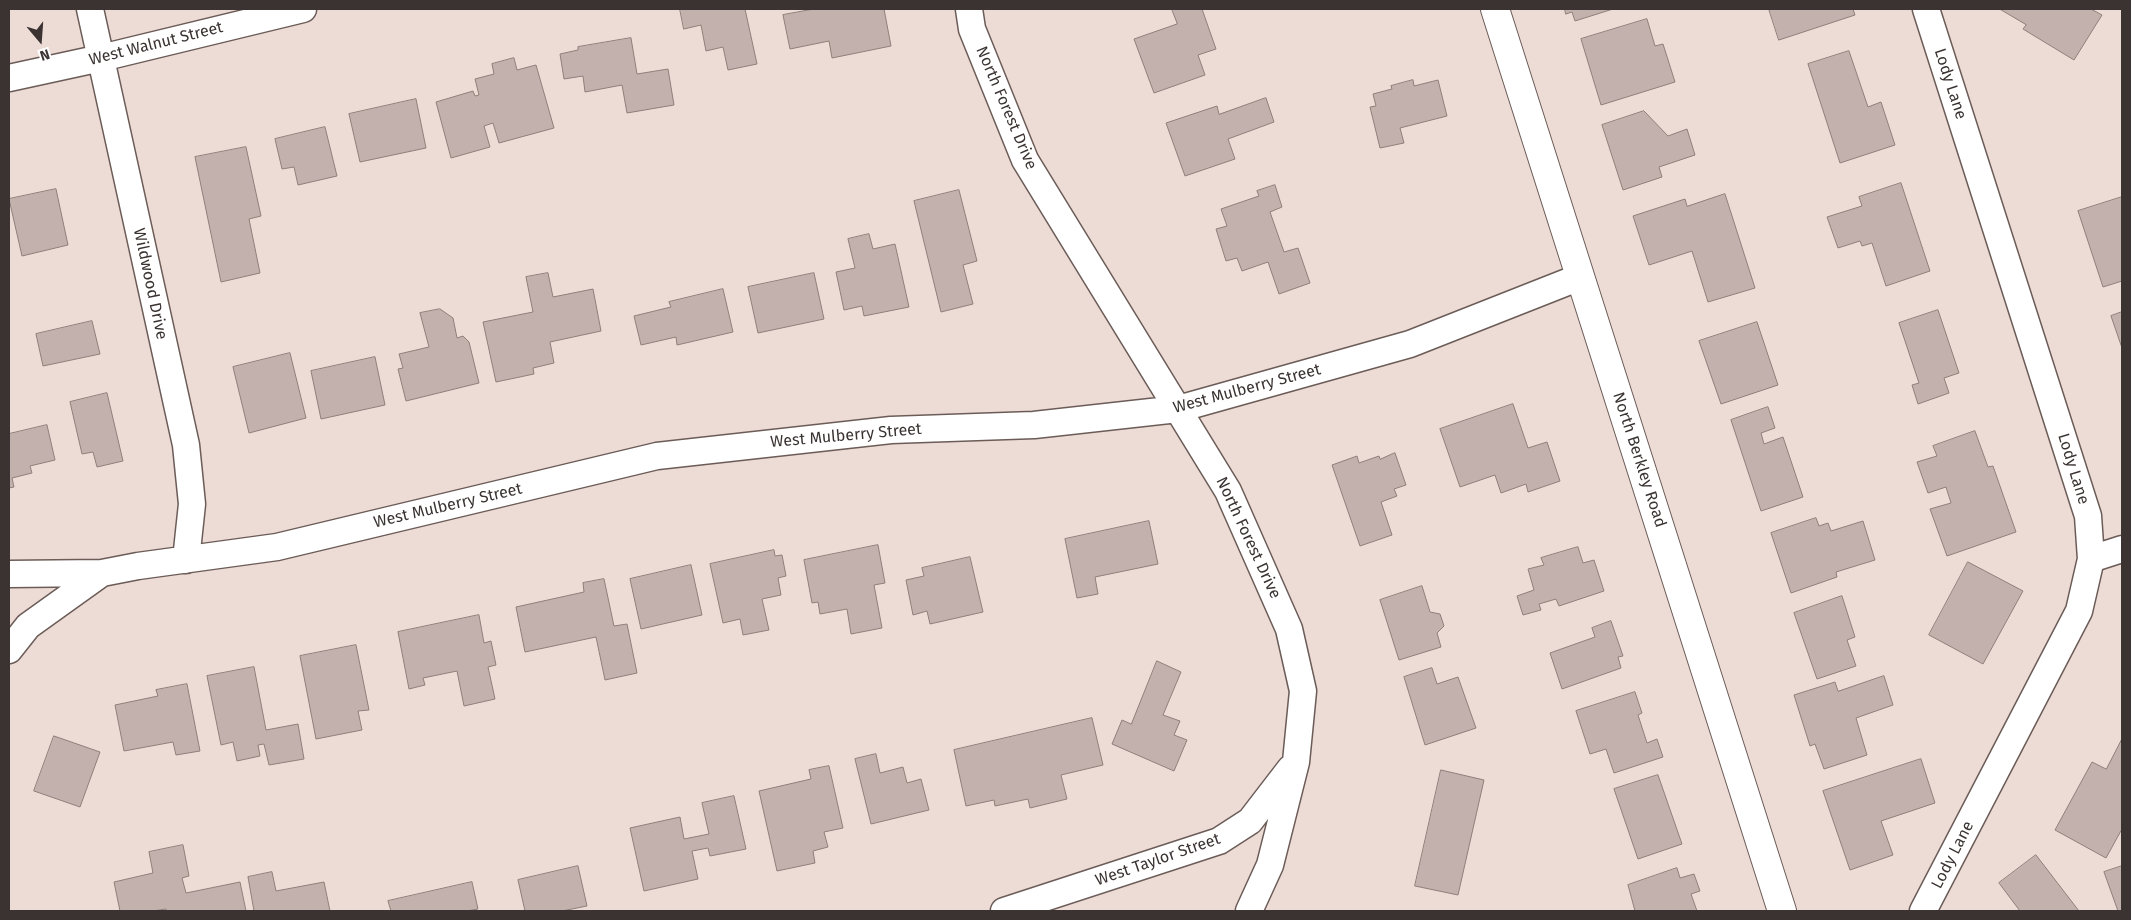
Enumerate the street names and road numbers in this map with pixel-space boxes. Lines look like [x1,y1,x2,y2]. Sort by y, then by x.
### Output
street label: West Walnut Street [87,18,225,70]
street label: North Forest Drive [971,44,1041,172]
street label: Lody Lane [1930,46,1970,122]
street label: Wildwood Drive [129,227,171,341]
street label: West Mulberry Street [1171,360,1323,418]
street label: North Berkley Road [1608,390,1670,530]
street label: West Mulberry Street [770,420,922,452]
street label: Lody Lane [2053,431,2093,507]
street label: North Forest Drive [1211,474,1285,602]
street label: West Mulberry Street [372,480,524,532]
street label: Lody Lane [1928,818,1978,892]
street label: West Taylor Street [1093,830,1223,890]

